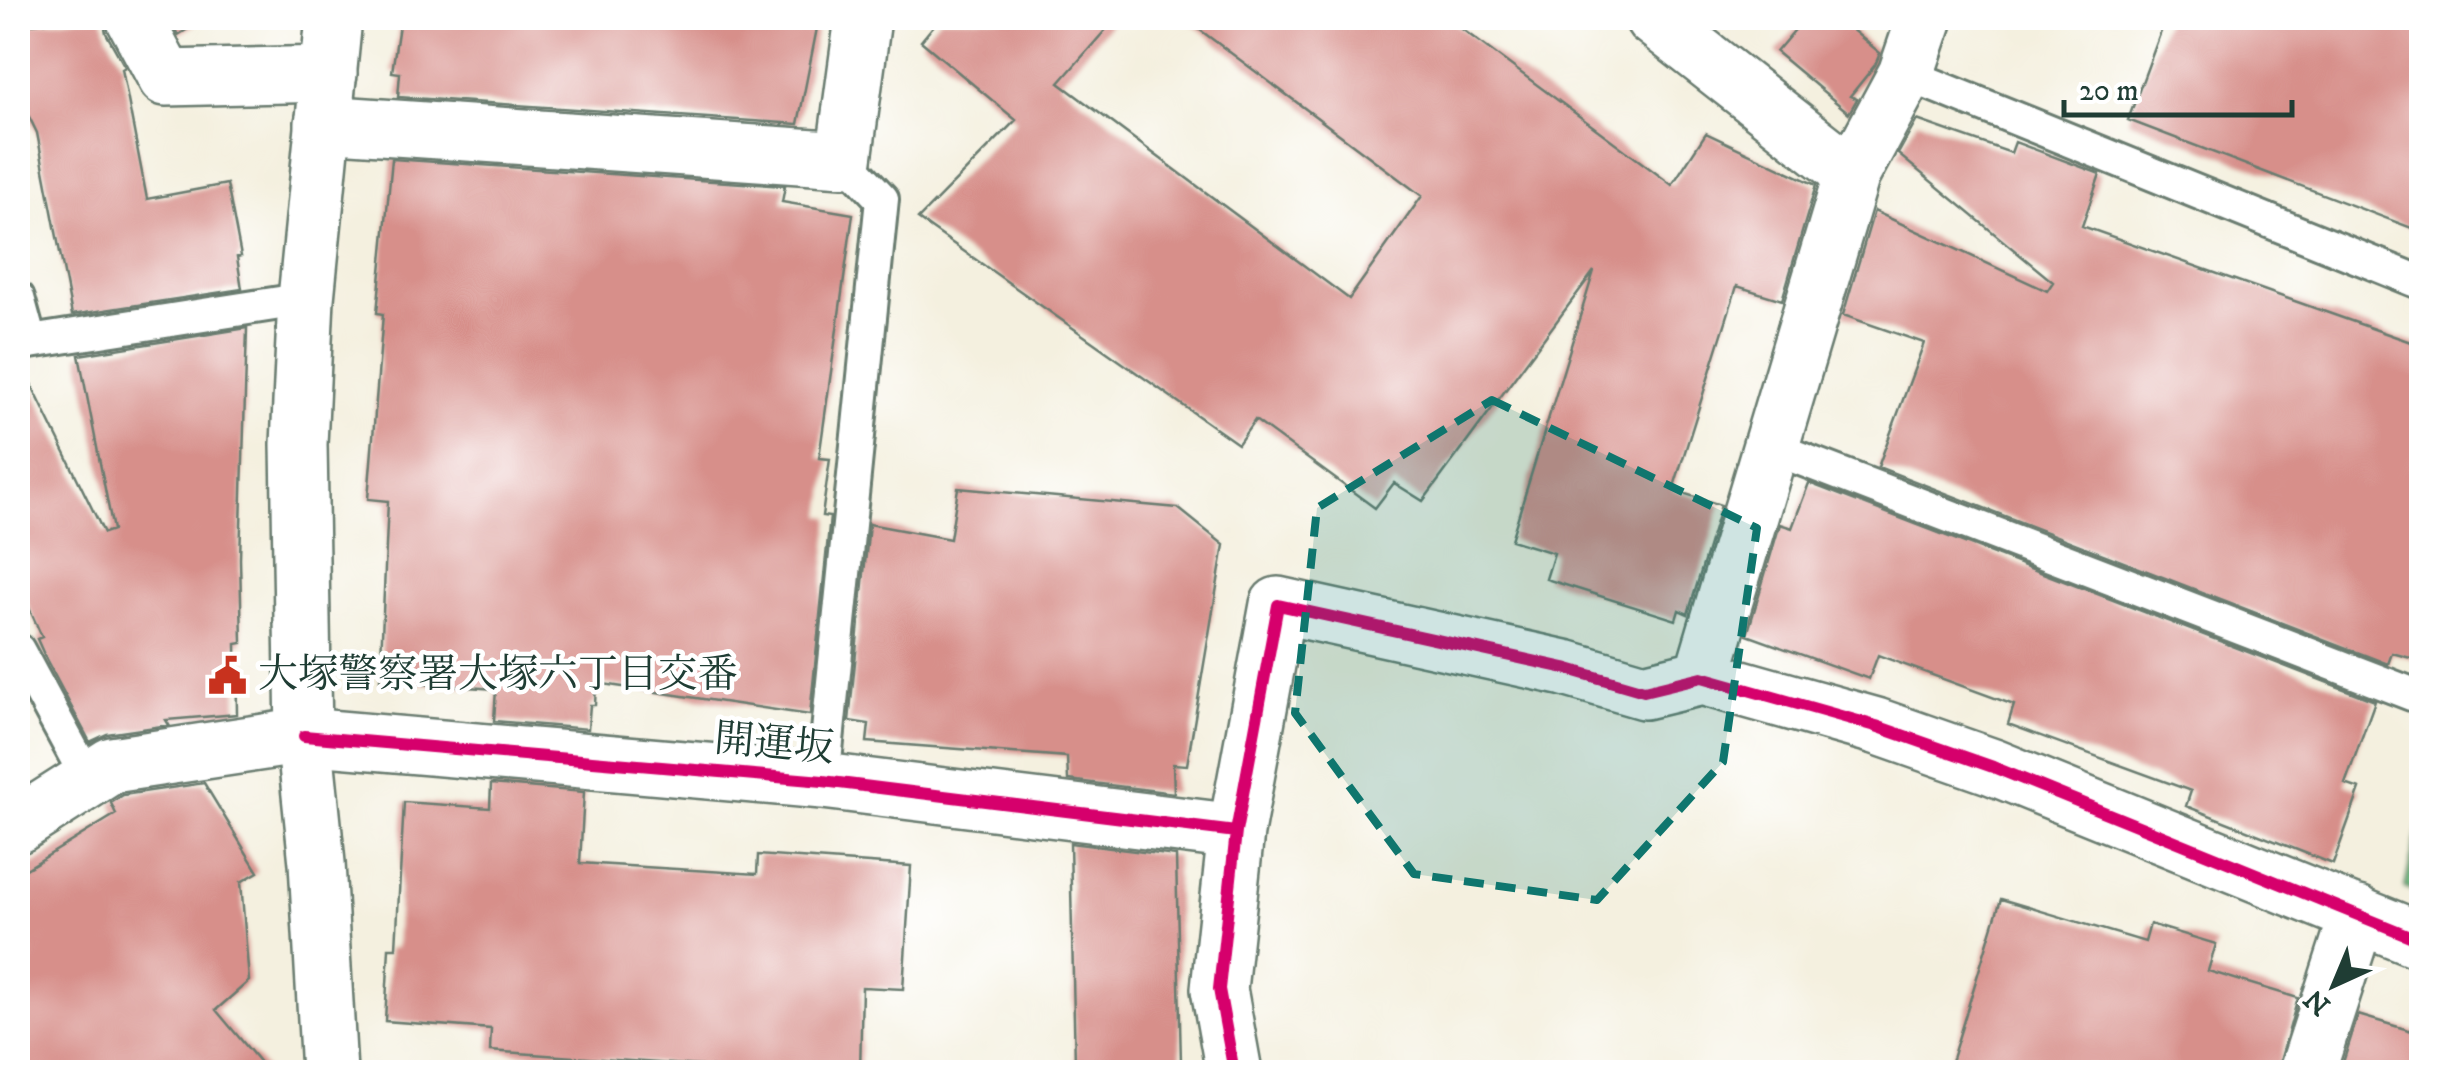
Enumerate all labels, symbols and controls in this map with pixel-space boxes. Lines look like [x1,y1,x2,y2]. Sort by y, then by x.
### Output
scale bar [2064,55,2292,117]
text: 20 m [2079,73,2139,110]
place label: 大塚警察署大塚六丁目交番 [258,651,738,701]
public building icon: 大塚警察署大塚六丁目交番 [207,655,249,697]
street label: 開運坂 [712,715,836,775]
north arrow [2284,935,2384,1035]
text: N [2297,981,2338,1022]

